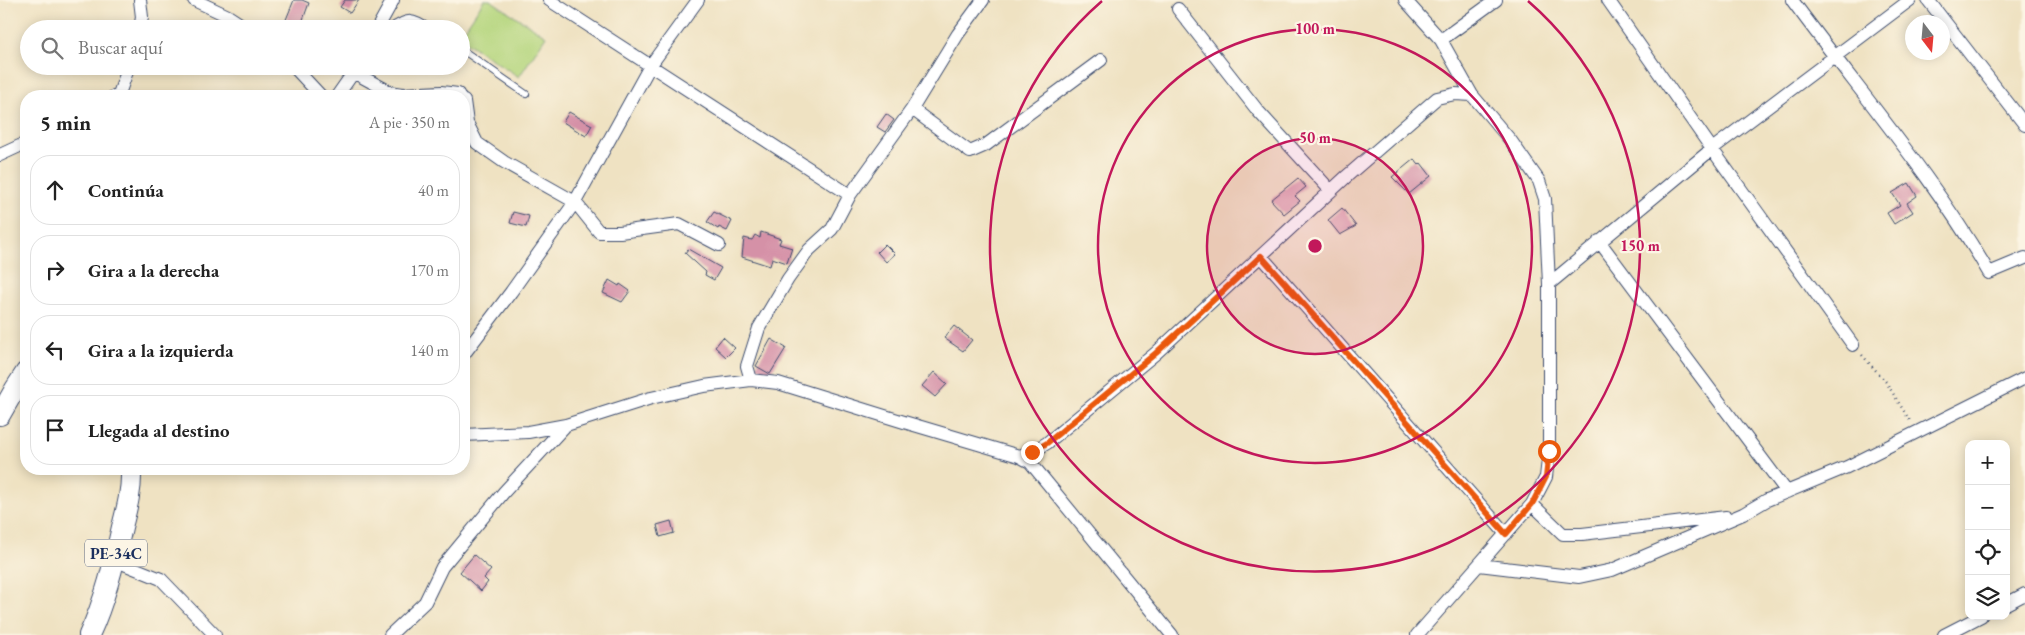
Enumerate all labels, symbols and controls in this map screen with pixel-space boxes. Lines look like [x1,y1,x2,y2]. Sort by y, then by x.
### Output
north arrow [1905,15,1950,60]
text: 100 m [1295,19,1335,38]
search box [20,20,470,75]
icon: search [38,34,66,62]
text: Buscar aquí [78,35,163,60]
text: 5 min [40,109,91,136]
text: A pie · 350 m [369,112,450,133]
text: 50 m [1299,128,1331,147]
icon: ahead [41,176,69,204]
text: Continúa [88,178,164,203]
text: 40 m [418,180,449,201]
text: 150 m [1620,236,1660,255]
centre of rings [1306,237,1324,255]
icon: right [41,256,69,284]
text: Gira a la derecha [88,258,219,283]
text: 170 m [410,260,449,281]
icon: left [41,336,69,364]
text: Gira a la izquierda [88,338,234,363]
text: 140 m [410,340,449,361]
icon: arrive [41,416,69,444]
text: Llegada al destino [88,418,230,443]
route start [1538,440,1561,463]
map controls [1965,440,2010,620]
button: + [1965,440,2010,485]
route end [1021,441,1044,464]
button: − [1965,485,2010,530]
button: locate [1965,530,2010,575]
road number: PE-34C [85,540,147,566]
button: layers [1965,575,2010,620]

